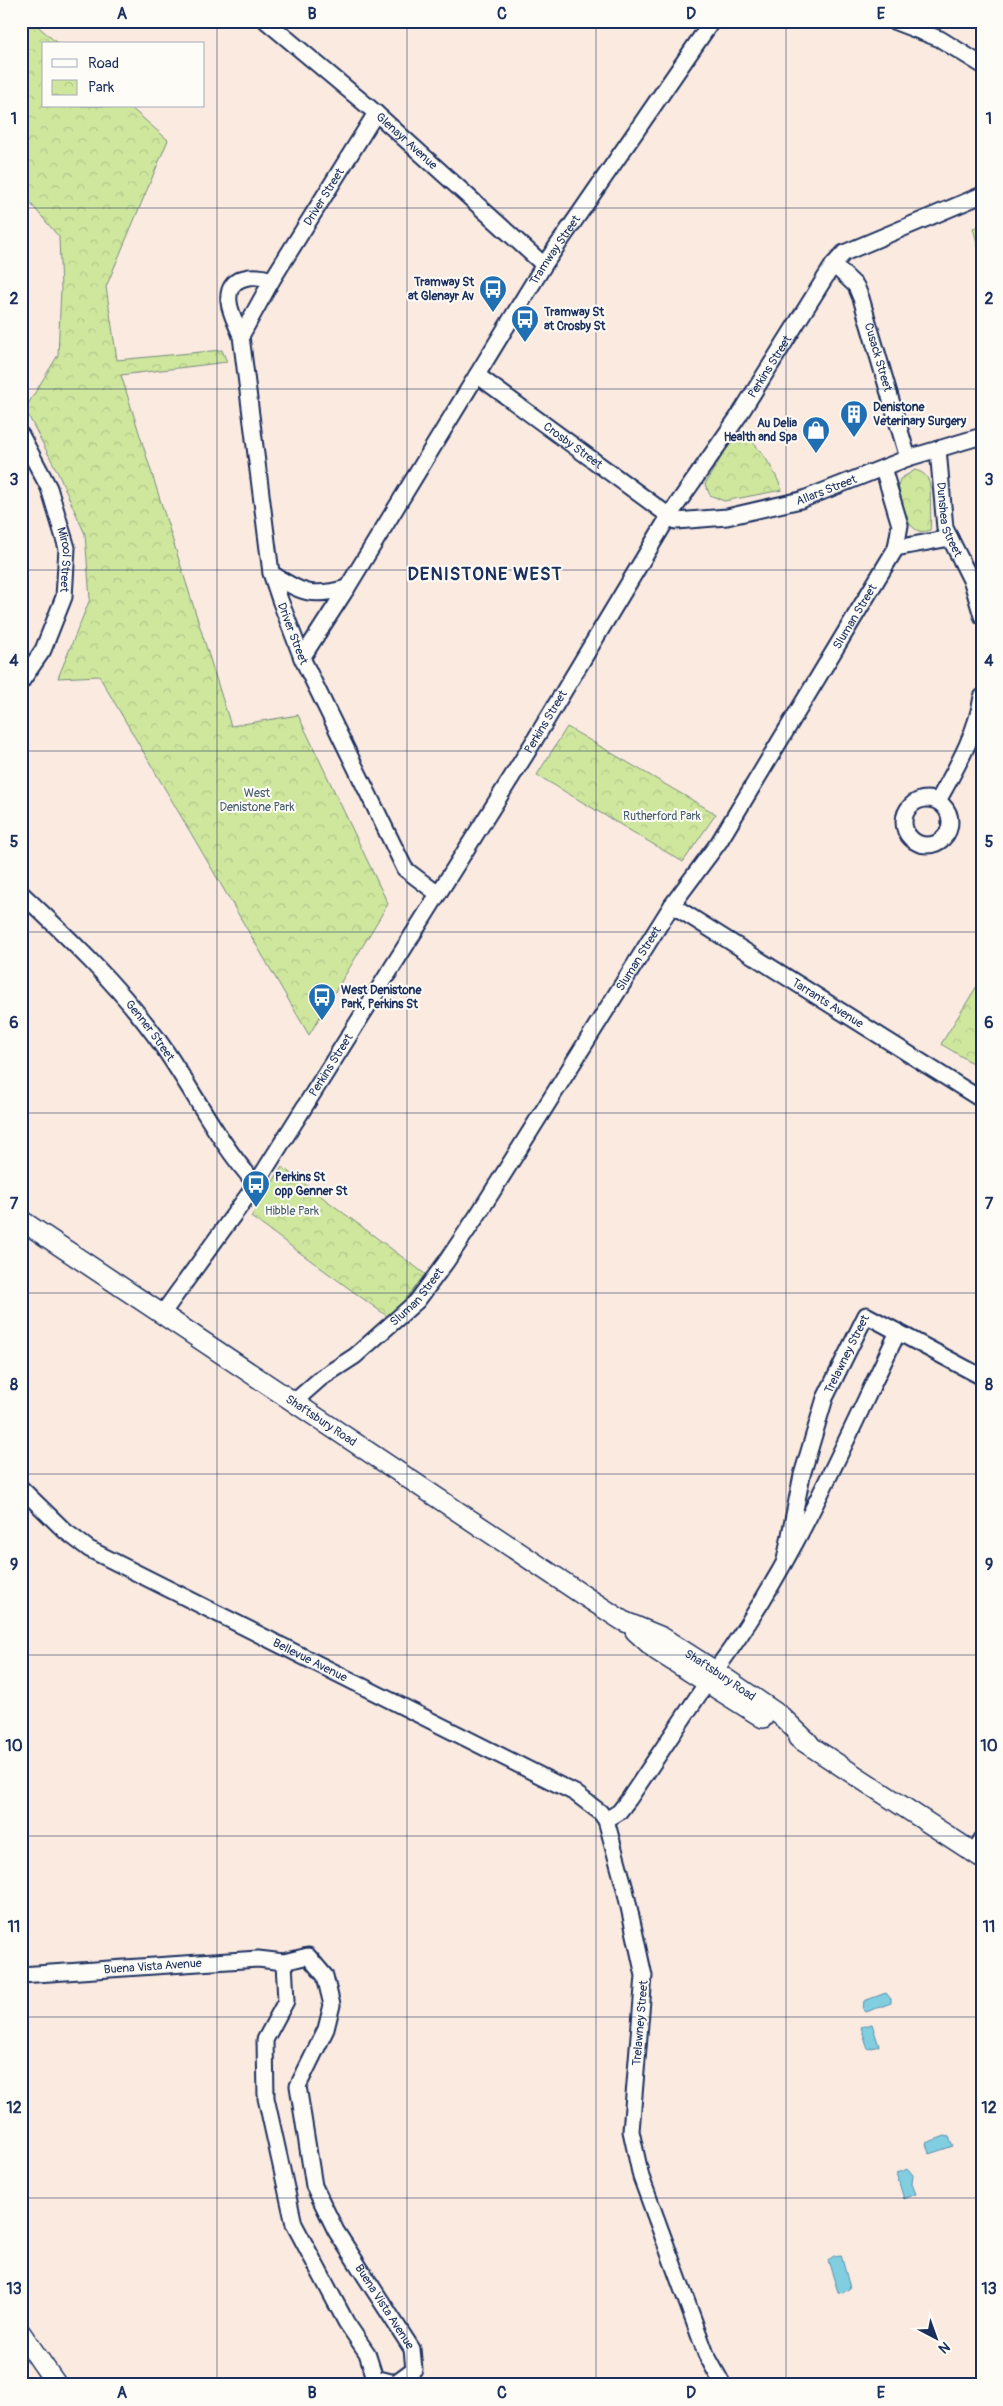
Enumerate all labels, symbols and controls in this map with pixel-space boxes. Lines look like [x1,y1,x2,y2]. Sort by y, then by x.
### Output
text: A [117,4,128,24]
text: B [307,4,317,24]
text: C [497,4,507,24]
text: D [686,4,696,24]
text: E [877,4,886,24]
legend [42,42,205,108]
text: Road [88,54,119,73]
text: Park [88,78,115,97]
text: 1 [11,109,17,129]
text: 1 [986,109,992,129]
street label: Glenayr Avenue [373,110,440,173]
street label: Driver Street [301,165,348,229]
street label: Tramway Street [527,212,584,288]
bus stop icon: Tramway St at Glenayr Av [478,274,508,313]
place label: Tramway St at Glenayr Av [408,275,475,304]
text: 2 [10,289,19,309]
text: 2 [985,289,994,309]
bus stop icon: Tramway St at Crosby St [510,304,540,343]
place label: Tramway St at Crosby St [543,305,607,334]
street label: Cusack Street [861,321,895,393]
street label: Perkins Street [745,333,795,401]
building icon: Denistone Veterinary Surgery [839,399,869,438]
place label: Denistone Veterinary Surgery [873,400,967,429]
shop icon: Au Delia Health and Spa [801,415,831,454]
place label: Au Delia Health and Spa [724,416,797,445]
street label: Crosby Street [540,419,605,472]
text: 3 [10,470,19,490]
text: 3 [985,470,994,490]
street label: Allars Street [795,472,859,509]
street label: Dunshea Street [933,481,965,560]
street label: Mirool Street [53,525,74,593]
district label: DENISTONE WEST [408,563,562,586]
street label: Sluman Street [830,581,881,652]
street label: Driver Street [274,601,311,667]
text: 4 [9,651,19,671]
text: 4 [984,651,994,671]
street label: Perkins Street [521,687,571,756]
park label: West Denistone Park [220,786,294,815]
park label: Rutherford Park [623,809,701,824]
text: 5 [10,832,19,852]
text: 5 [985,832,994,852]
street label: Sluman Street [613,924,665,994]
street label: Tarrants Avenue [789,975,866,1032]
bus stop icon: West Denistone Park, Perkins St [307,982,337,1021]
place label: West Denistone Park, Perkins St [341,983,422,1012]
street label: Genner Street [122,997,178,1064]
text: 6 [9,1013,19,1033]
text: 6 [984,1013,994,1033]
street label: Perkins Street [306,1031,357,1099]
bus stop icon: Perkins St opp Genner St [241,1169,271,1208]
place label: Perkins St opp Genner St [274,1170,349,1199]
text: 7 [10,1194,19,1214]
text: 7 [985,1194,994,1214]
park label: Hibble Park [265,1204,319,1219]
street label: Sluman Street [387,1265,447,1329]
street label: Trelawney Street [821,1312,873,1396]
text: 8 [10,1375,18,1395]
text: 8 [985,1375,993,1395]
street label: Shaftsbury Road [283,1392,359,1450]
text: 9 [10,1555,18,1575]
text: 9 [985,1555,993,1575]
street label: Bellevue Avenue [270,1636,350,1685]
street label: Shaftsbury Road [682,1646,758,1705]
text: 10 [5,1736,23,1756]
text: 10 [980,1736,998,1756]
text: 11 [8,1917,20,1937]
text: 11 [983,1917,995,1937]
street label: Buena Vista Avenue [103,1956,202,1977]
street label: Trelawney Street [629,1980,652,2066]
text: 12 [6,2098,22,2118]
text: 12 [981,2098,997,2118]
street label: Buena Vista Avenue [351,2261,417,2352]
text: 13 [6,2279,22,2299]
text: 13 [981,2279,997,2299]
north arrow [910,2314,960,2364]
text: N [935,2338,953,2357]
text: A [117,2383,128,2403]
text: B [307,2383,317,2403]
text: C [497,2383,507,2403]
text: D [686,2383,696,2403]
text: E [877,2383,886,2403]

